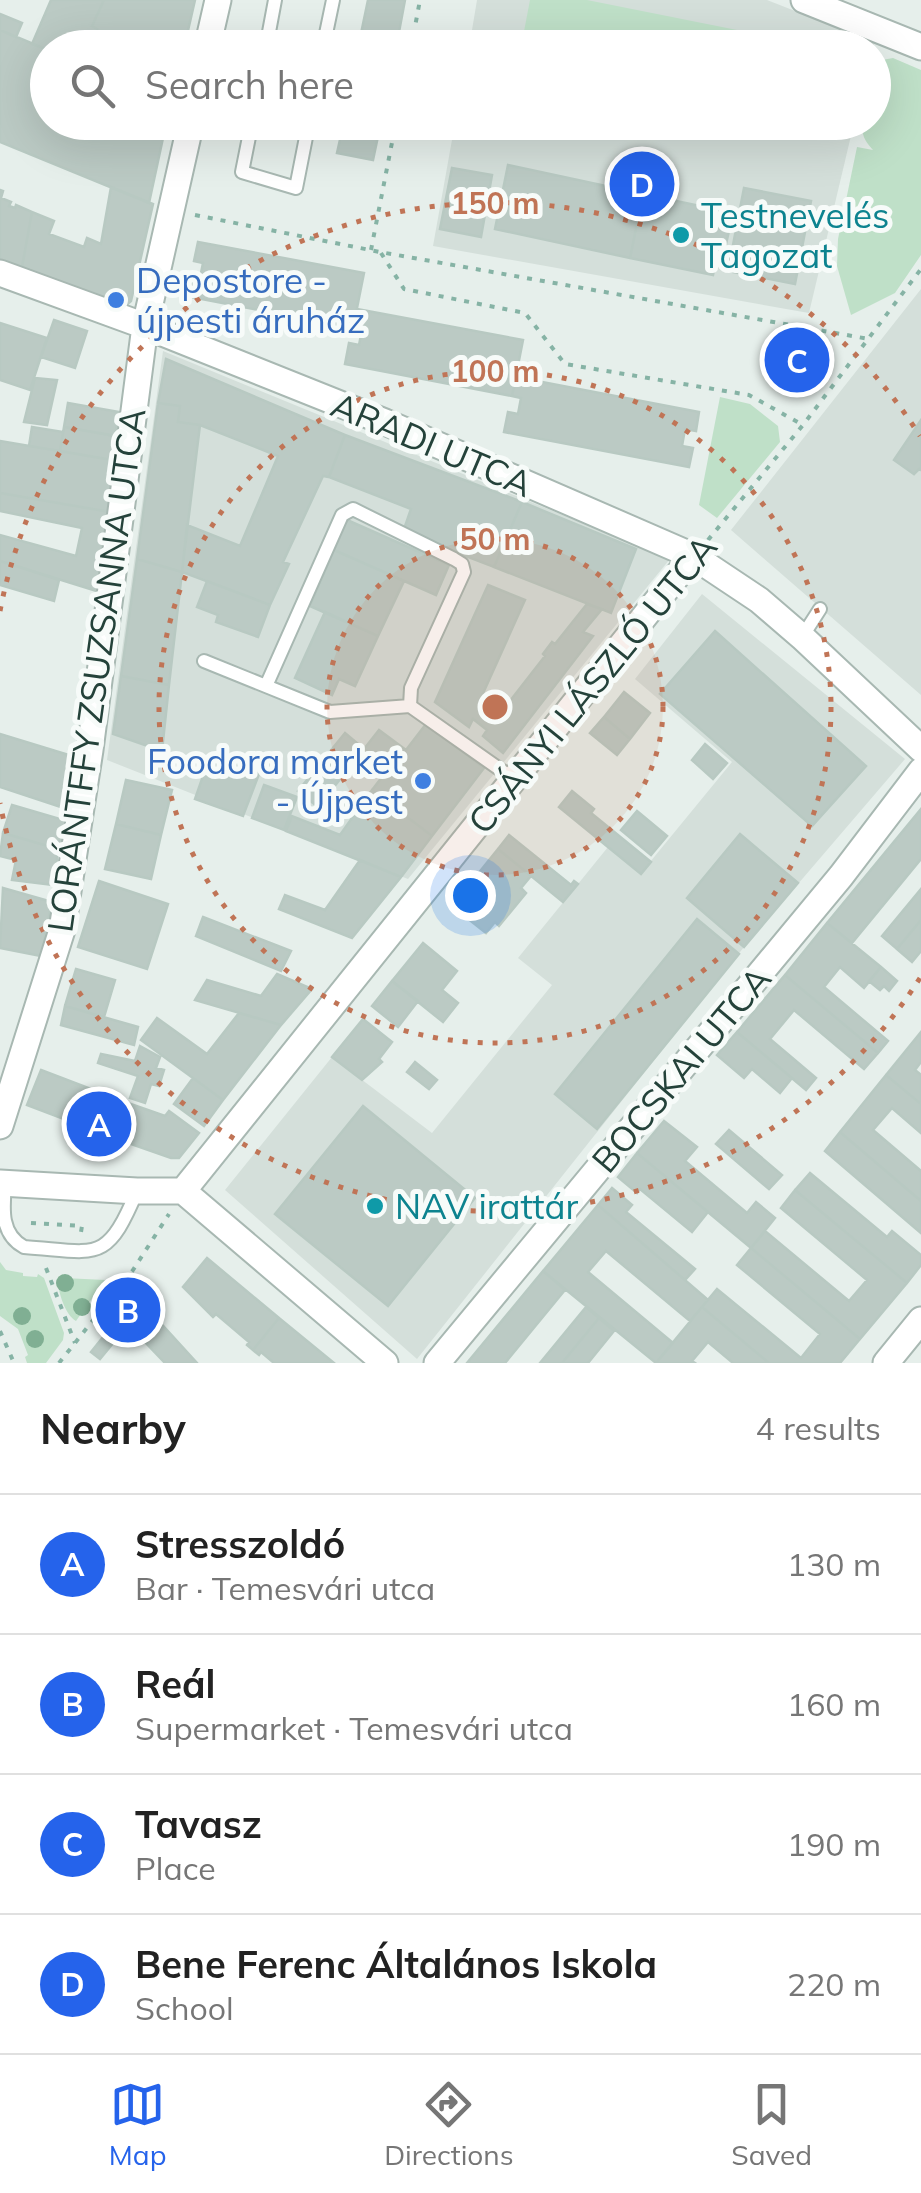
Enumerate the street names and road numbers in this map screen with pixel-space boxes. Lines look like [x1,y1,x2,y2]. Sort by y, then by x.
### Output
street label: ARADI UTCA [325,382,539,506]
street label: LORÁNTFFY ZSUZSANNA UTCA [37,405,155,935]
street label: CSÁNYI LÁSZLÓ UTCA [458,526,726,842]
street label: BOCSKAI UTCA [582,957,780,1181]

